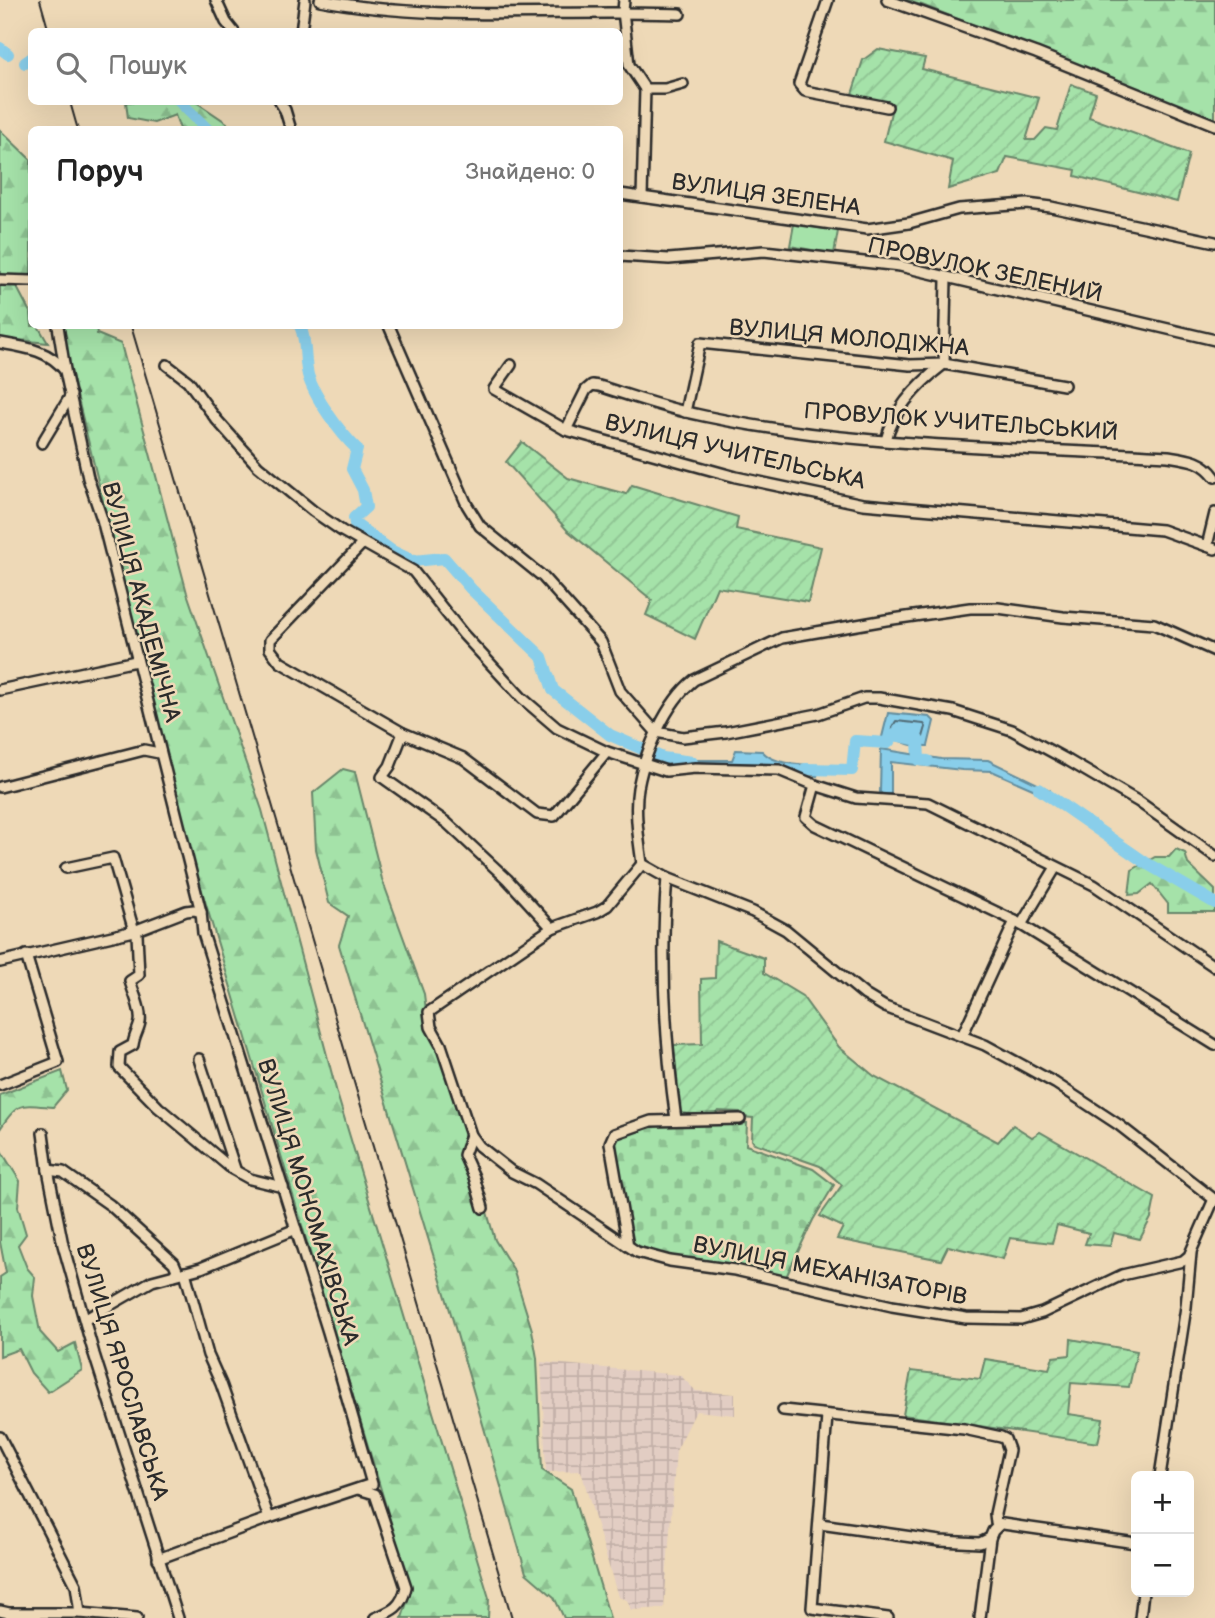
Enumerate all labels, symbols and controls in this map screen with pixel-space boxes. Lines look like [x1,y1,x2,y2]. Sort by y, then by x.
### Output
search box [28,28,623,105]
icon: search [52,48,90,86]
text: Пошук [108,51,187,82]
text: Поруч [56,154,144,190]
text: Знайдено: 0 [466,158,595,186]
street label: ВУЛИЦЯ ЗЕЛЕНА [670,168,862,222]
street label: ПРОВУЛОК ЗЕЛЕНИЙ [865,231,1105,309]
street label: ВУЛИЦЯ МОЛОДІЖНА [728,314,970,362]
street label: ПРОВУЛОК УЧИТЕЛЬСЬКИЙ [803,397,1119,447]
street label: ВУЛИЦЯ УЧИТЕЛЬСЬКА [602,408,868,496]
street label: ВУЛИЦЯ АКАДЕМІЧНА [95,479,187,725]
street label: ВУЛИЦЯ МОНОМАХІВСЬКА [251,1055,365,1349]
street label: ВУЛИЦЯ МЕХАНІЗАТОРІВ [691,1231,969,1311]
street label: ВУЛИЦЯ ЯРОСЛАВСЬКА [70,1240,174,1504]
map controls [1131,1471,1194,1597]
button: + [1131,1471,1194,1534]
button: − [1131,1534,1194,1597]

